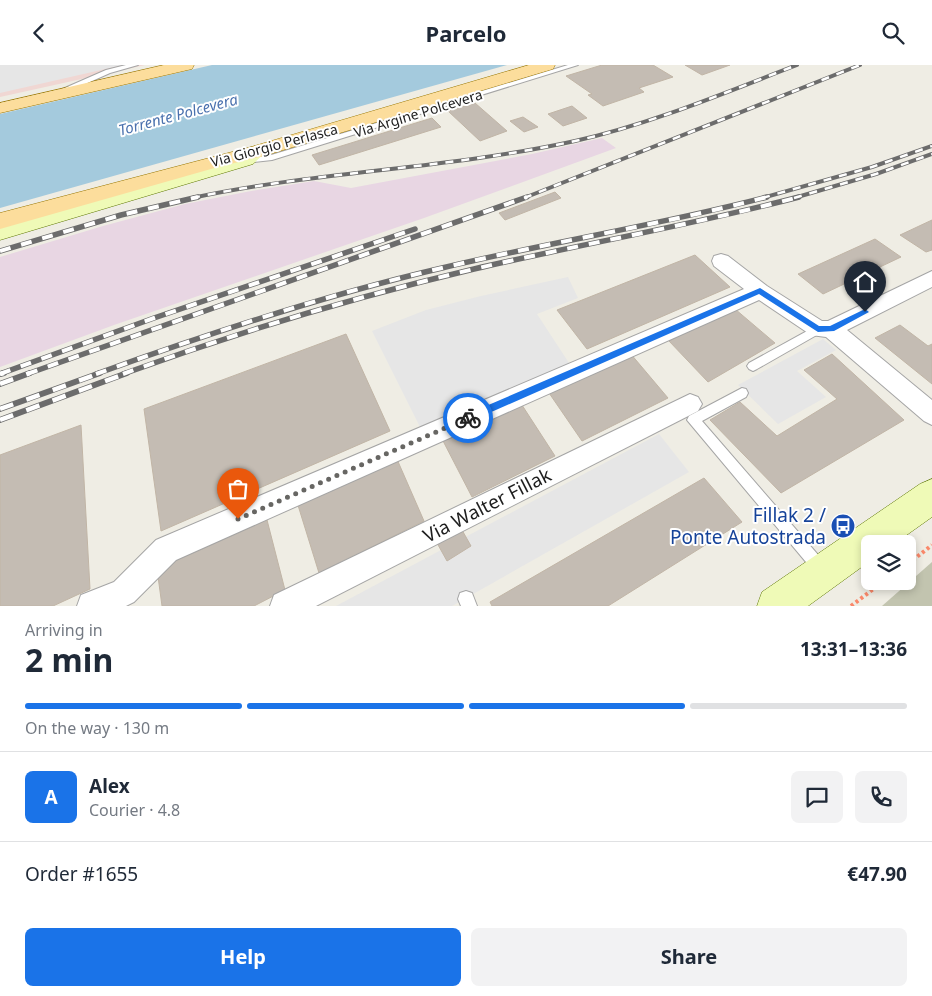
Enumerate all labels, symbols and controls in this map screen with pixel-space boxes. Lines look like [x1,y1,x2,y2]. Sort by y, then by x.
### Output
text: Parcelo [425,18,507,48]
icon: back [25,19,53,47]
icon: search [879,19,907,47]
street label: Via Argine Polcevera [351,84,485,142]
water label: Torrente Polcevera [116,88,240,140]
street label: Via Giorgio Perlasca [208,119,340,171]
pin [844,261,886,312]
icon: home [851,268,879,296]
courier [443,393,493,443]
icon: bike [454,404,482,432]
street label: Via Walter Fillak [419,462,555,548]
pin [217,468,259,519]
icon: bag [224,475,252,503]
place label: Fillak 2 / Ponte Autostrada [670,502,826,550]
bus stop icon: Fillak 2 / Ponte Autostrada [830,513,856,539]
map controls [861,535,916,590]
button: layers [861,535,916,590]
text: Arriving in [25,619,103,641]
text: 13:31–13:36 [800,636,907,662]
text: 2 min [25,638,113,681]
text: On the way · 130 m [25,717,169,739]
button: chat [791,771,843,823]
button: phone [855,771,907,823]
text: Alex [89,773,130,799]
text: A [44,784,58,810]
text: Courier · 4.8 [89,799,180,821]
text: Order #1655 [25,861,138,887]
text: €47.90 [847,861,907,887]
button: Help [25,928,461,986]
button: Share [471,928,907,986]

